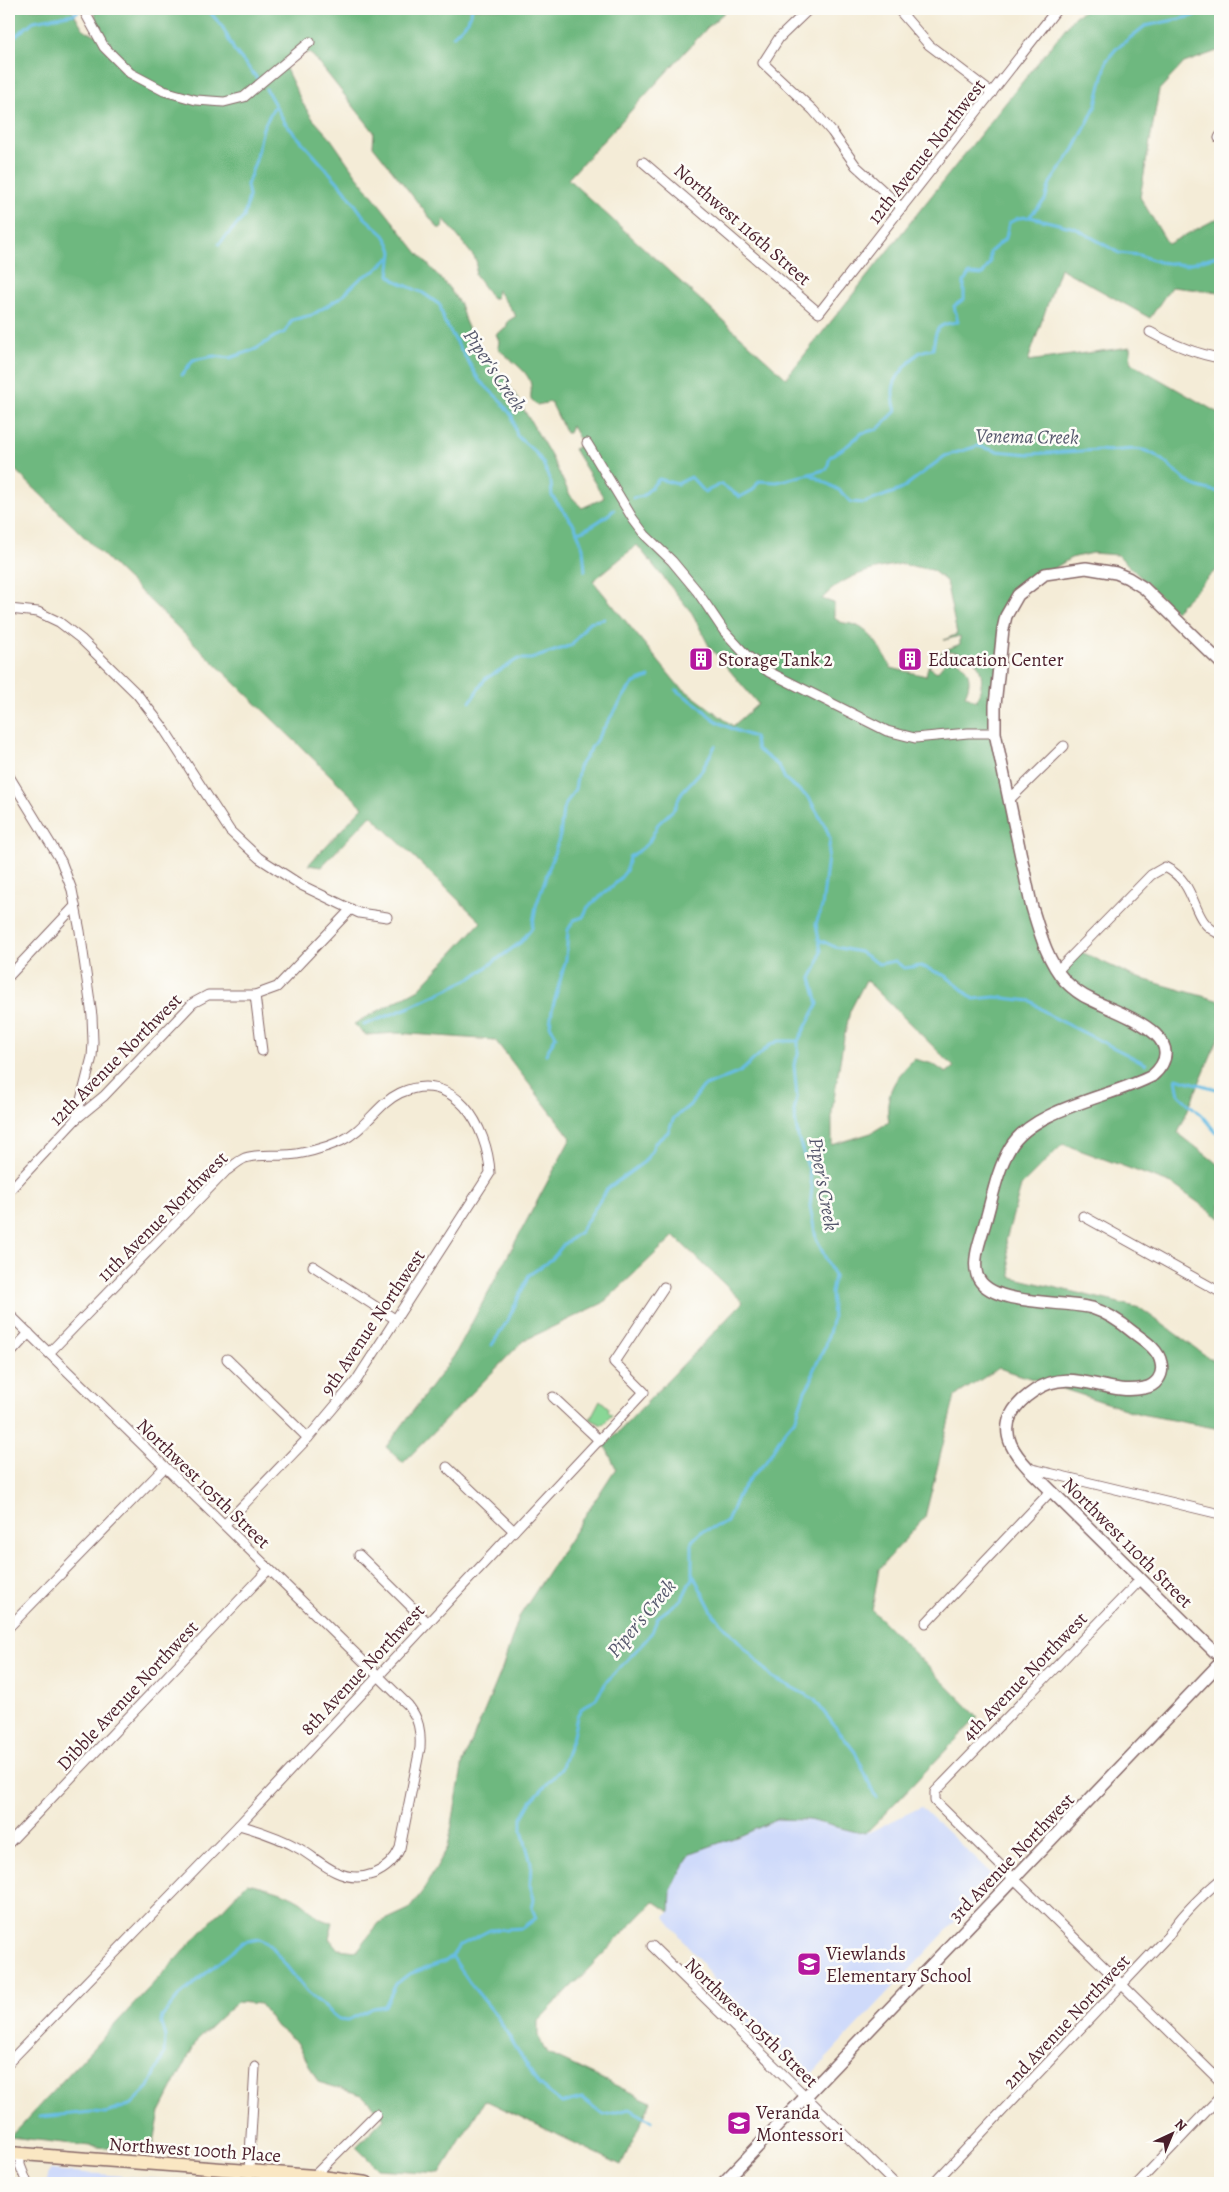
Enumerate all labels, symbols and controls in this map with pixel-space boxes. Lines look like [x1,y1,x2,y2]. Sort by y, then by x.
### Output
street label: 12th Avenue Northwest [862,74,992,230]
street label: Northwest 116th Street [668,158,817,292]
water label: Piper's Creek [457,324,532,417]
water label: Venema Creek [975,422,1079,451]
building icon: Storage Tank 2 [688,646,714,672]
building icon: Education Center [897,646,923,672]
place label: Storage Tank 2 [718,647,832,673]
place label: Education Center [928,647,1064,673]
street label: 12th Avenue Northwest [44,988,188,1132]
water label: Piper's Creek [802,1135,845,1233]
street label: 11th Avenue Northwest [92,1146,234,1288]
street label: 9th Avenue Northwest [314,1245,431,1401]
street label: Northwest 105th Street [131,1413,276,1555]
street label: Northwest 110th Street [1056,1472,1198,1614]
water label: Piper's Creek [601,1573,682,1663]
street label: 8th Avenue Northwest [295,1598,431,1741]
street label: 4th Avenue Northwest [956,1606,1093,1747]
street label: Dibble Avenue Northwest [51,1615,204,1777]
street label: 3rd Avenue Northwest [943,1787,1080,1928]
place label: Viewlands Elementary School [825,1941,972,1989]
street label: 2nd Avenue Northwest [997,1949,1136,2095]
school or university icon: Viewlands Elementary School [796,1951,822,1977]
street label: Northwest 105th Street [679,1952,824,2094]
place label: Veranda Montessori [755,2100,844,2148]
school or university icon: Veranda Montessori [726,2110,752,2136]
north arrow [1146,2110,1196,2160]
text: N [1170,2115,1191,2135]
street label: Northwest 100th Place [108,2131,282,2169]

